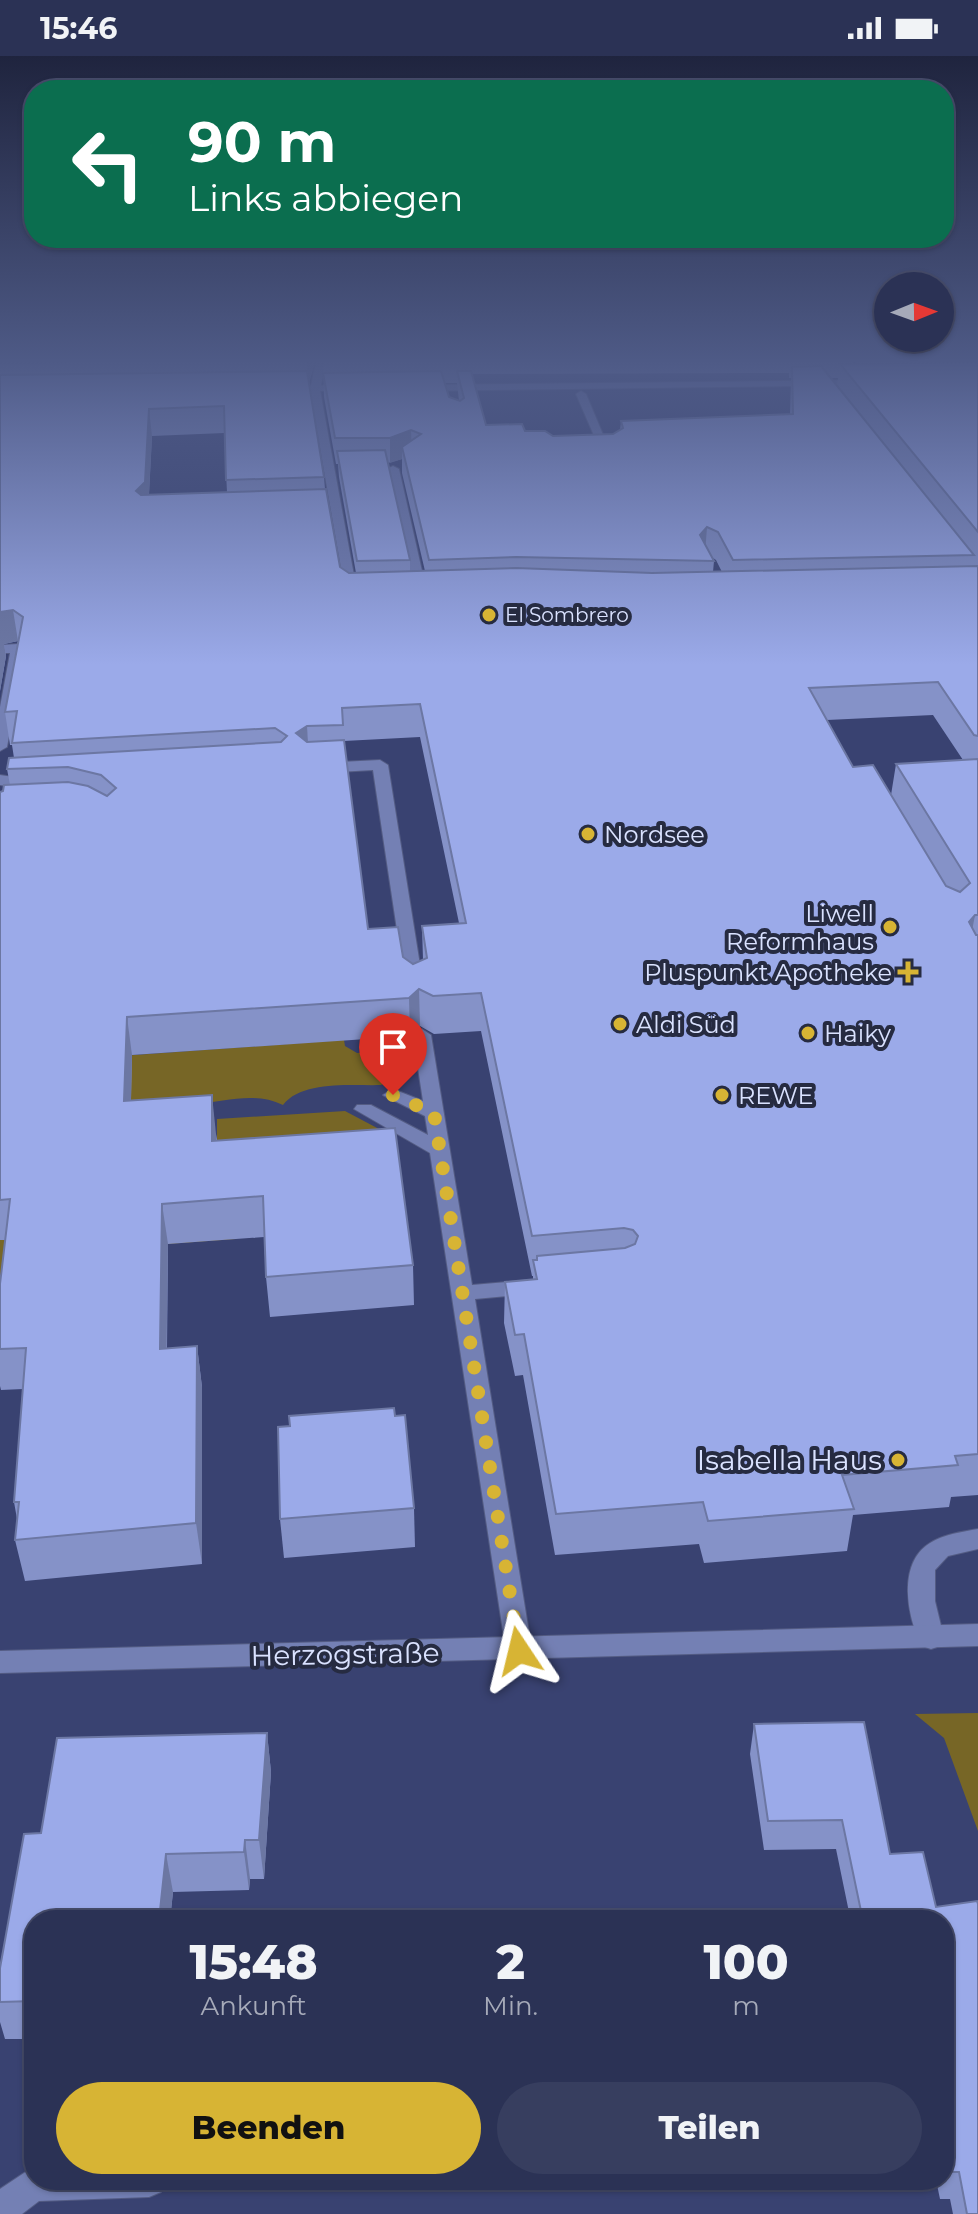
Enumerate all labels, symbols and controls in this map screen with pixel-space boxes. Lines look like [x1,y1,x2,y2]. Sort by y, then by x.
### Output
text: 15:46 [40,10,117,47]
text: 90 m [188,108,336,176]
icon: left [56,112,160,216]
text: Links abbiegen [188,176,463,220]
north arrow [874,272,954,352]
map controls [874,272,954,352]
place label: El Sombrero [505,603,629,627]
marker: El Sombrero [480,606,498,624]
place label: Nordsee [604,820,705,849]
marker: Nordsee [579,825,597,843]
place label: Liwell Reformhaus [726,899,874,956]
marker: Liwell Reformhaus [881,918,899,936]
place label: Pluspunkt Apotheke [644,958,892,987]
marker: Pluspunkt Apotheke [899,963,917,981]
place label: Aldi Süd [636,1010,736,1039]
pin [359,1013,427,1095]
marker: Aldi Süd [611,1015,629,1033]
place label: Haiky [824,1019,891,1048]
marker: Haiky [799,1024,817,1042]
icon: arrive [371,1025,415,1069]
place label: REWE [738,1081,814,1110]
marker: REWE [713,1086,731,1104]
place label: Isabella Haus [697,1443,882,1477]
marker: Isabella Haus [889,1451,907,1469]
position arrow [477,1609,561,1693]
street label: Herzogstraße [250,1635,440,1673]
text: 15:48 [189,1933,318,1991]
text: 2 [496,1933,525,1991]
text: 100 [703,1933,789,1991]
text: Ankunft [201,1990,307,2022]
text: Min. [483,1990,538,2022]
text: m [732,1990,760,2022]
button: Beenden [56,2082,481,2174]
button: Teilen [497,2082,922,2174]

